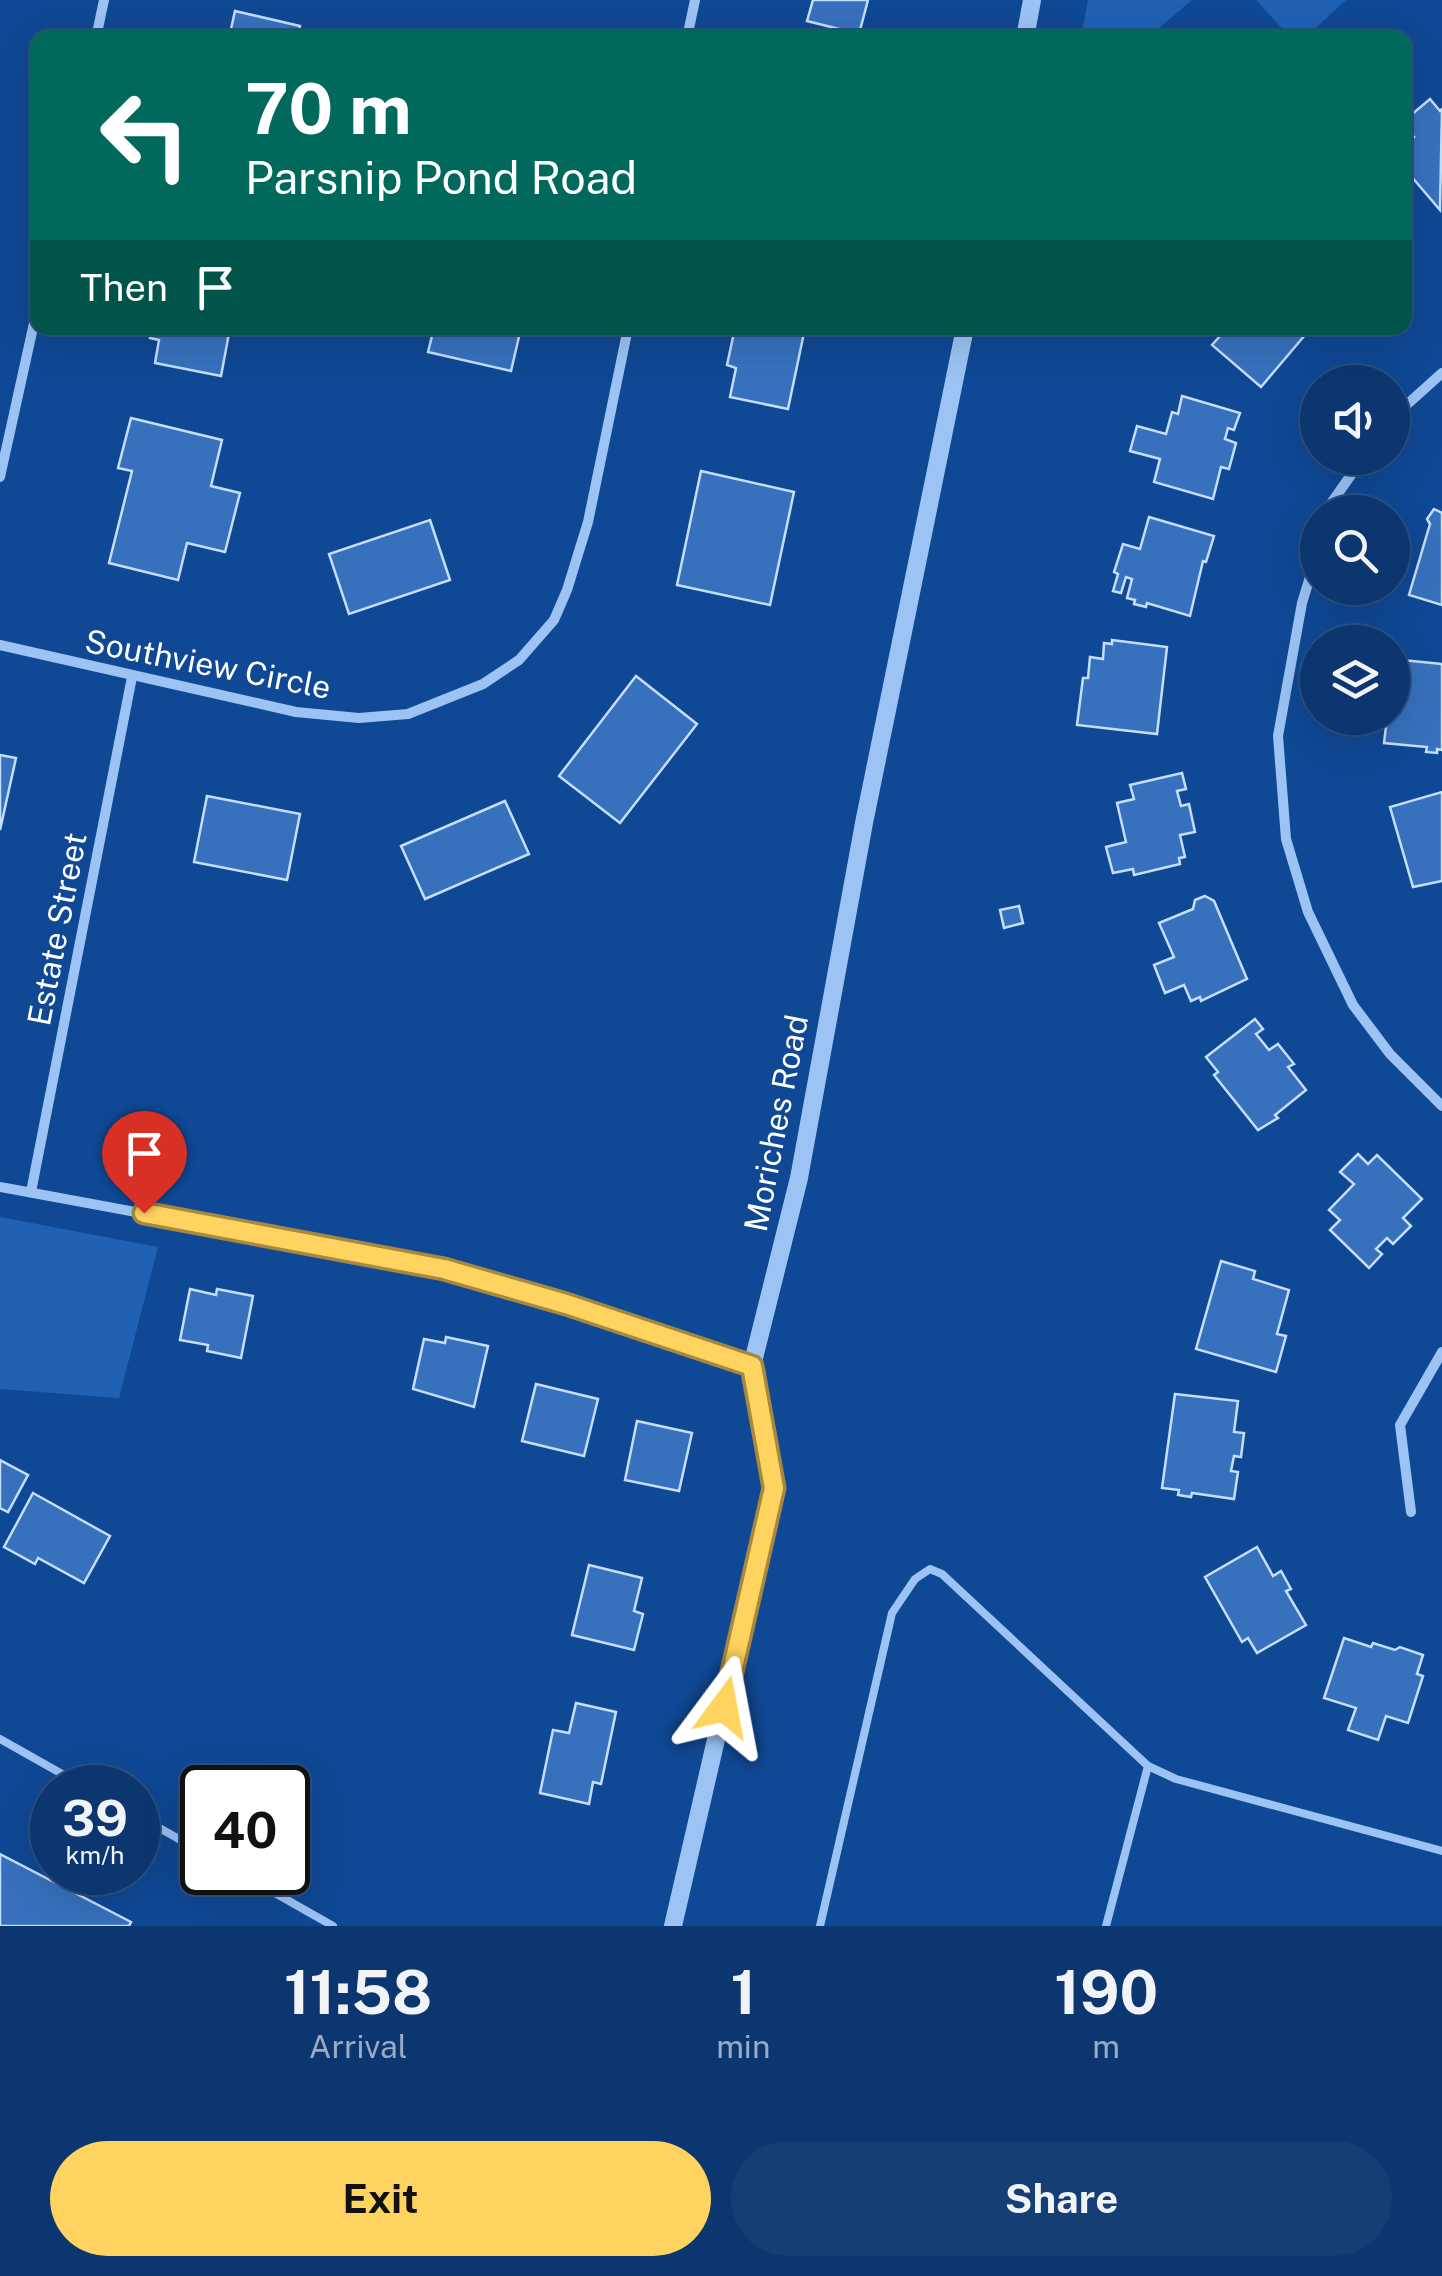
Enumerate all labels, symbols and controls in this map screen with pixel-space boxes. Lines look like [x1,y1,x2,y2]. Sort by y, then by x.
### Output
text: 70 m [245,67,412,150]
icon: left [80,70,210,200]
text: Parsnip Pond Road [245,151,637,204]
icon: arrive [188,260,243,315]
text: Then [80,265,168,310]
map controls [1300,365,1410,735]
button: sound [1300,365,1410,475]
button: search [1300,495,1410,605]
street label: Southview Circle [82,622,334,706]
button: layers [1300,625,1410,735]
street label: Estate Street [20,829,94,1029]
street label: Moriches Road [737,1012,815,1234]
pin [102,1111,187,1214]
icon: arrive [117,1126,172,1181]
position arrow [672,1655,776,1759]
speed limit sign: 40 [180,1765,310,1895]
text: 39 [62,1788,128,1847]
text: km/h [66,1840,124,1870]
text: 11:58 [284,1957,432,2028]
text: 1 [730,1957,756,2028]
text: 190 [1054,1957,1158,2028]
text: Arrival [309,2028,407,2065]
text: min [716,2028,770,2065]
text: m [1092,2028,1120,2065]
button: Exit [50,2141,711,2256]
button: Share [731,2141,1392,2256]

